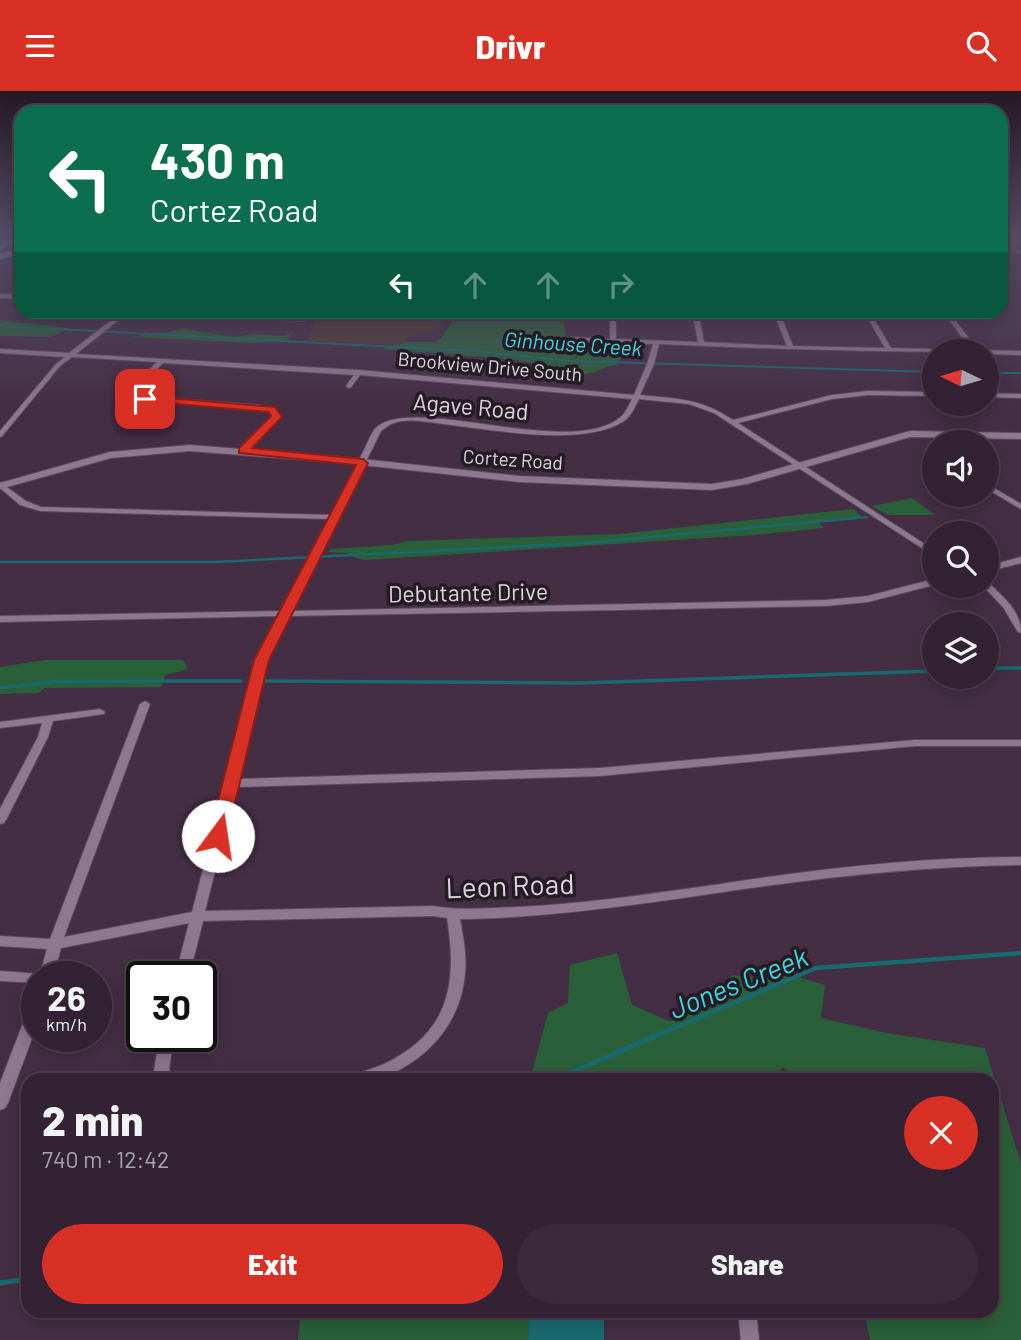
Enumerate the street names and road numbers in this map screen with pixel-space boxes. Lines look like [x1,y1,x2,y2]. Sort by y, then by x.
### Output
street label: Brookview Drive South [397,346,583,386]
street label: Agave Road [412,387,530,425]
street label: Cortez Road [462,444,564,474]
street label: Debutante Drive [388,577,548,607]
street label: Leon Road [445,866,575,904]

